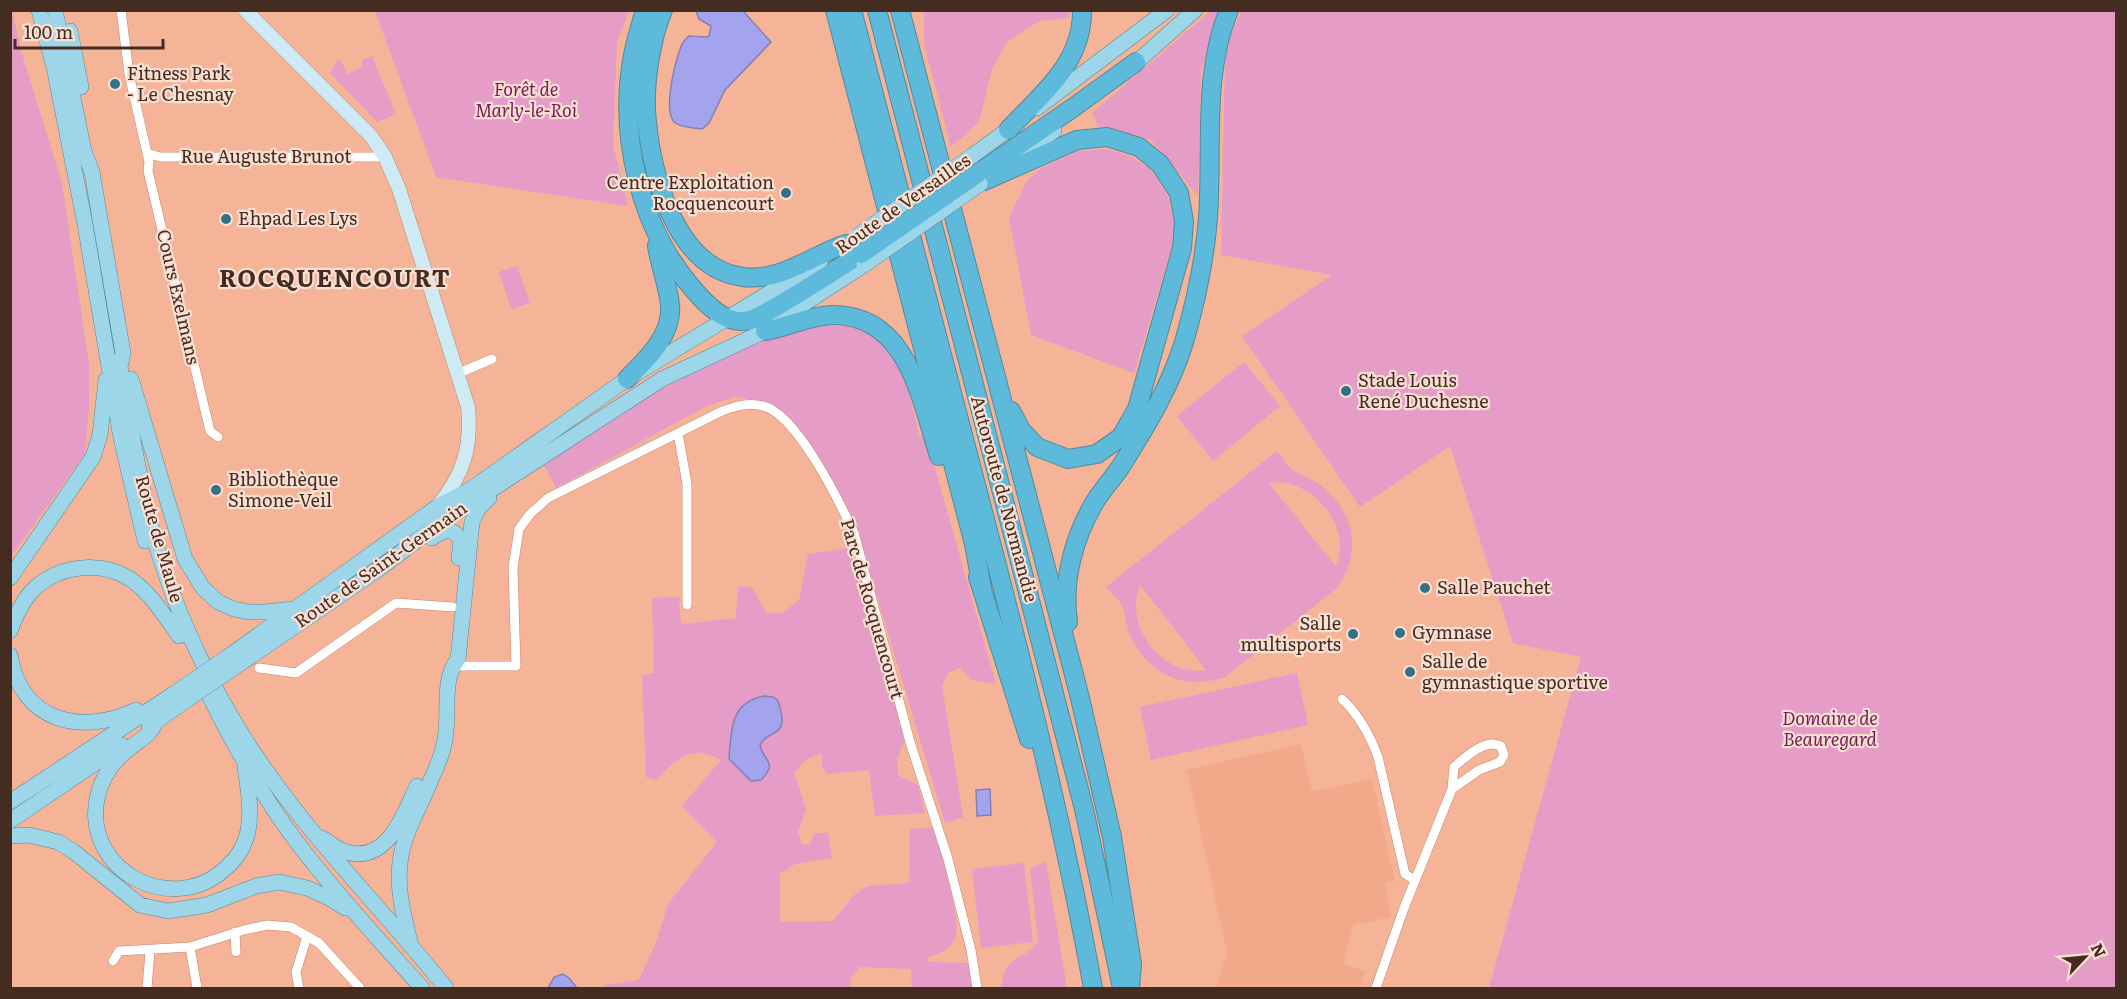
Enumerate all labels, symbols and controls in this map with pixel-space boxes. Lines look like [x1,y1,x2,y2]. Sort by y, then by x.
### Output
scale bar [15,12,164,50]
text: 100 m [24,18,73,45]
place label: Fitness Park - Le Chesnay [127,59,234,107]
park label: Forêt de Marly-le-Roi [475,75,578,123]
marker: Fitness Park - Le Chesnay [108,77,122,91]
street label: Rue Auguste Brunot [180,142,352,169]
street label: Route de Versailles [829,146,975,260]
place label: Centre Exploitation Rocquencourt [607,168,775,216]
marker: Centre Exploitation Rocquencourt [779,186,793,200]
place label: Ehpad Les Lys [238,204,357,231]
marker: Ehpad Les Lys [219,212,233,226]
street label: Cours Exelmans [151,226,208,367]
district label: ROCQUENCOURT [219,259,451,294]
place label: Stade Louis René Duchesne [1358,366,1489,414]
marker: Stade Louis René Duchesne [1339,384,1353,398]
street label: Autoroute de Normandie [965,392,1046,605]
place label: Bibliothèque Simone-Veil [228,465,338,513]
street label: Route de Maule [129,472,192,605]
marker: Bibliothèque Simone-Veil [209,483,223,497]
street label: Route de Saint-Germain [288,494,472,634]
street label: Parc de Rocquencourt [835,515,912,703]
place label: Salle Pauchet [1437,573,1551,600]
marker: Salle Pauchet [1418,581,1432,595]
place label: Salle multisports [1240,609,1341,657]
place label: Gymnase [1412,618,1492,645]
marker: Gymnase [1393,626,1407,640]
marker: Salle multisports [1346,627,1360,641]
place label: Salle de gymnastique sportive [1422,647,1608,695]
marker: Salle de gymnastique sportive [1403,665,1417,679]
park label: Domaine de Beauregard [1782,704,1878,752]
north arrow [2055,927,2115,987]
text: N [2086,939,2113,961]

